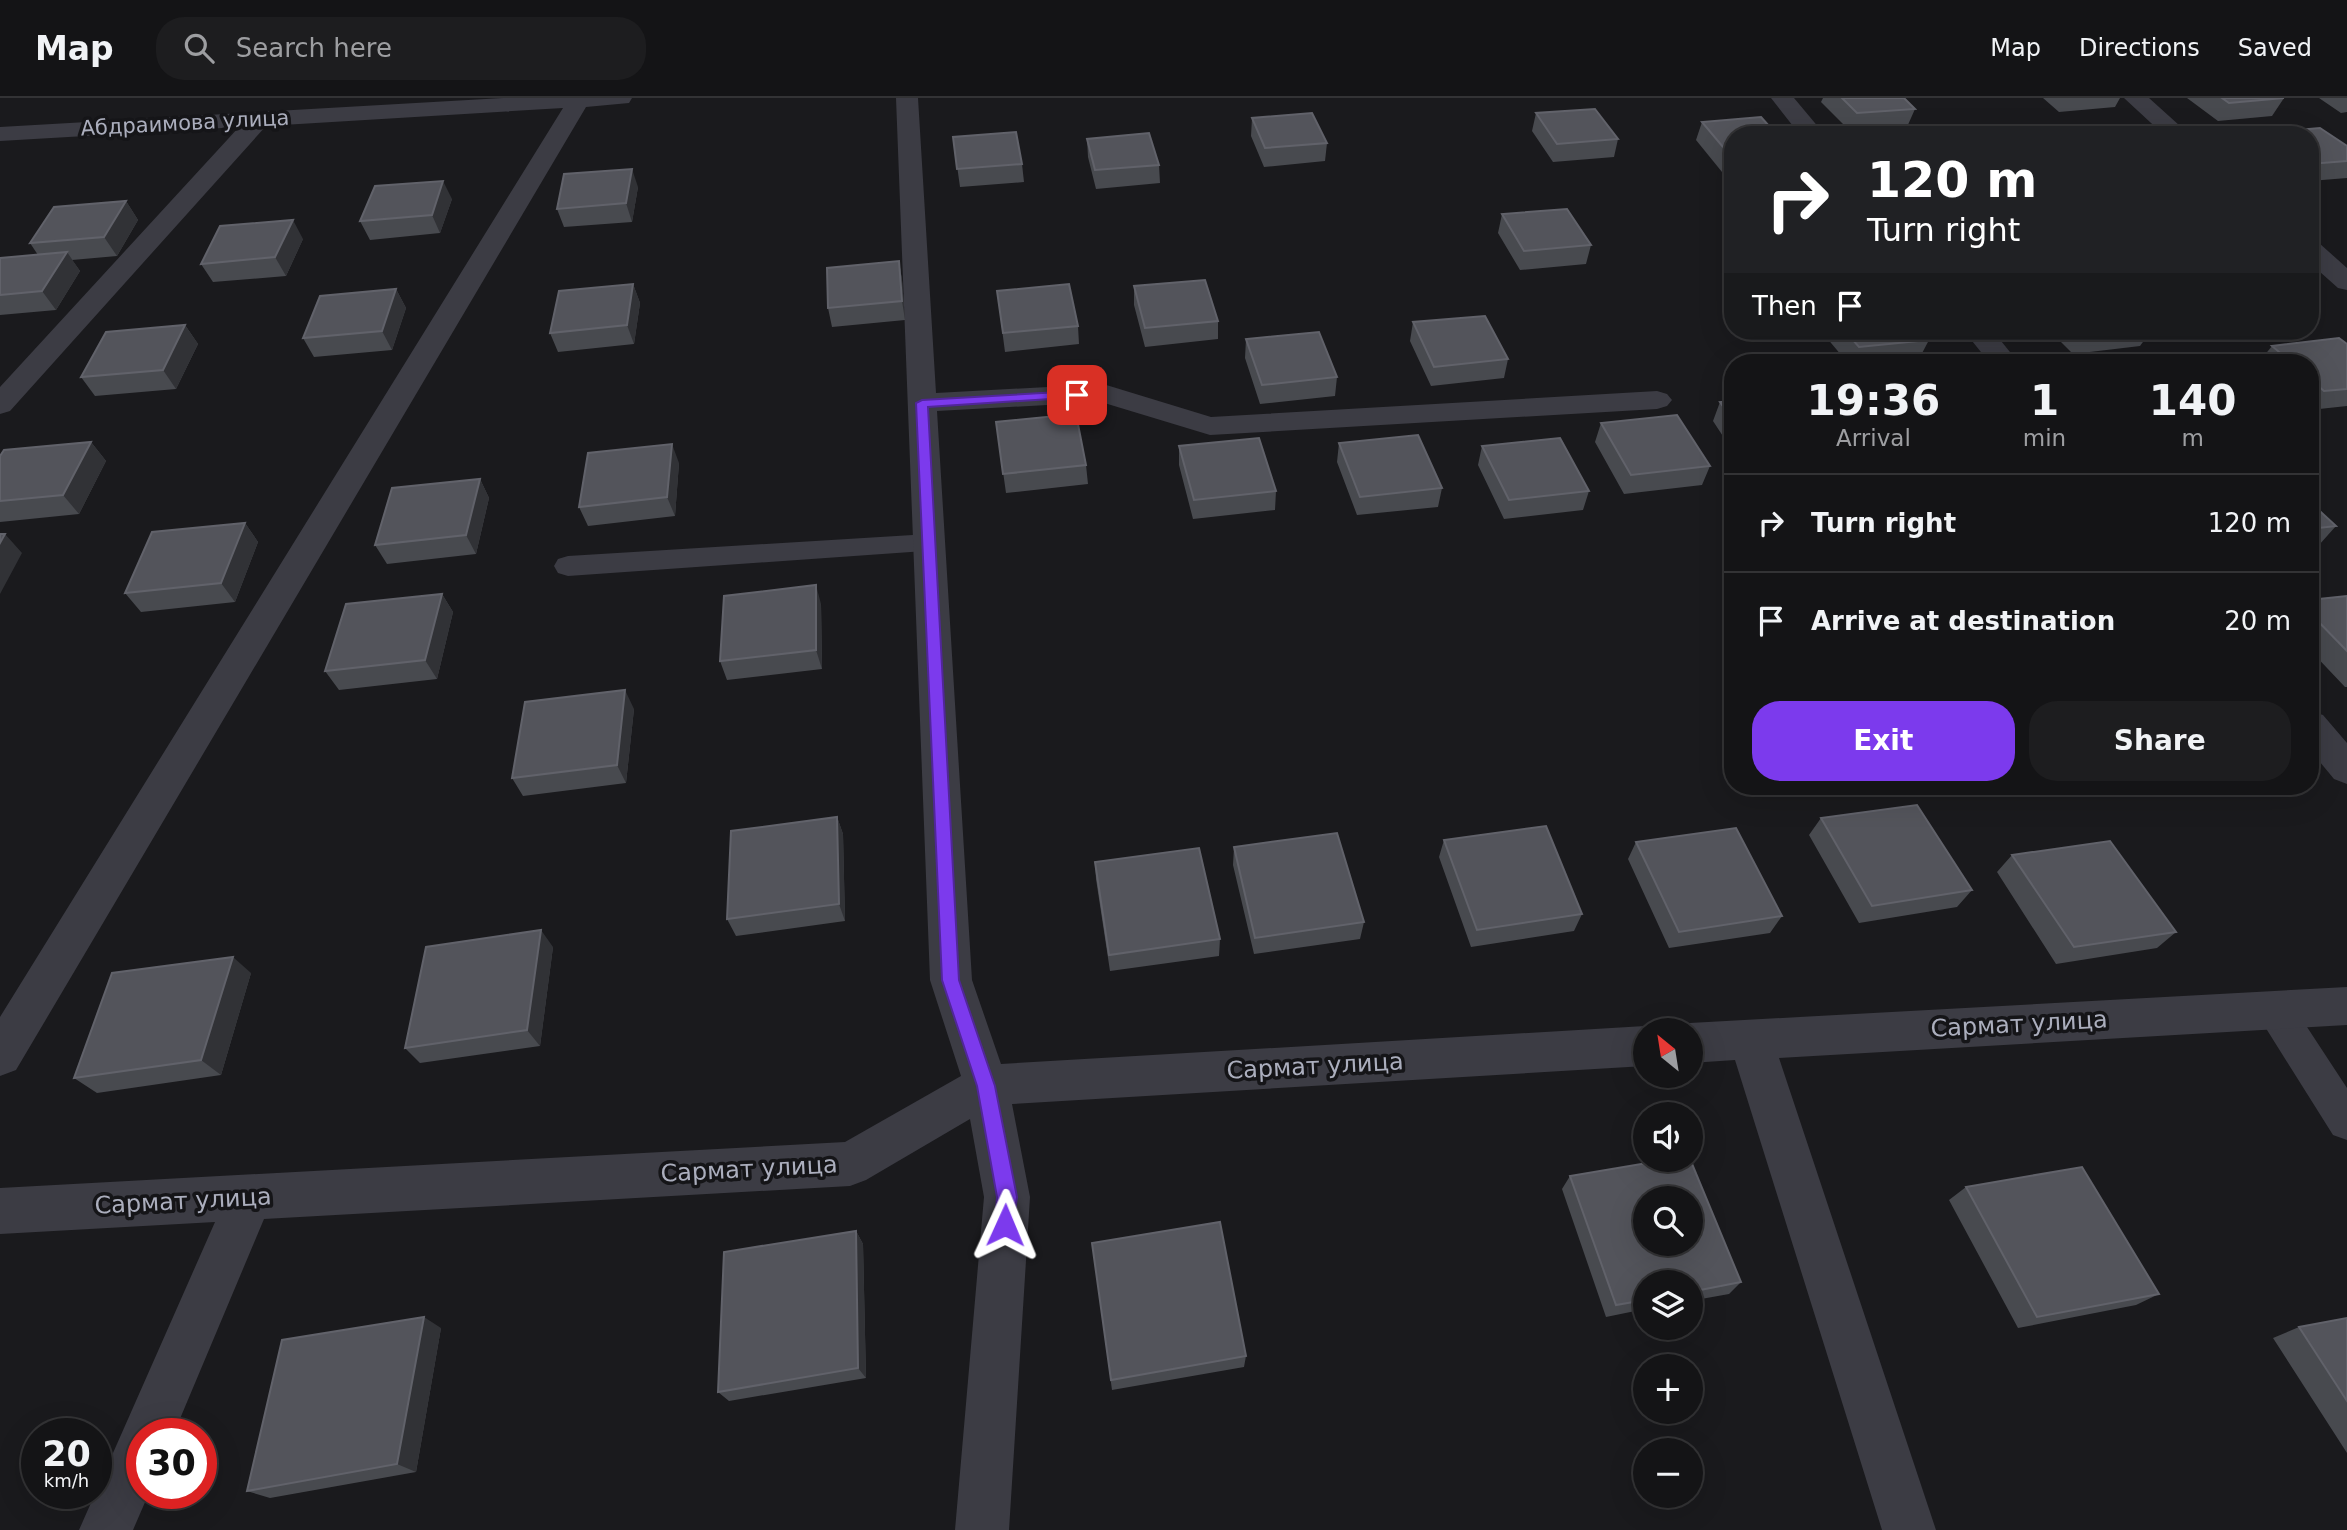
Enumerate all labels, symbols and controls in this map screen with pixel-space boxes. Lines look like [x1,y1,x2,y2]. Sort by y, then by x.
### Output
search box [156,17,646,80]
text: Map [35,29,114,68]
icon: search [180,29,218,67]
text: Search here [236,33,392,63]
text: Map [1990,34,2041,62]
text: Directions [2079,34,2200,62]
text: Saved [2238,34,2312,62]
street label: Абдраимова улица [80,106,290,140]
text: 120 m [1867,152,2037,209]
icon: right [1752,154,1843,245]
text: Turn right [1867,211,2020,249]
icon: arrive [1831,287,1869,325]
text: Then [1752,291,1817,321]
pin [1047,365,1107,425]
icon: arrive [1058,376,1096,414]
text: 19:36 [1807,376,1940,425]
text: 1 [2030,376,2059,425]
text: 140 [2149,376,2236,425]
text: Arrival [1836,425,1911,451]
text: min [2023,425,2066,451]
text: m [2181,425,2204,451]
icon: right [1752,504,1790,542]
text: Turn right [1811,508,1956,538]
text: 120 m [2208,508,2291,538]
icon: arrive [1752,602,1790,640]
text: Arrive at destination [1811,606,2115,636]
text: 20 m [2224,606,2291,636]
button: Exit [1752,701,2015,781]
button: Share [2029,701,2291,781]
street label: Сармат улица [1930,1005,2108,1043]
north arrow [1633,1018,1703,1088]
map controls [1633,1018,1703,1508]
street label: Сармат улица [1226,1047,1404,1085]
button: sound [1633,1102,1703,1172]
street label: Сармат улица [660,1150,838,1188]
street label: Сармат улица [94,1182,272,1220]
button: search [1633,1186,1703,1256]
position arrow [968,1188,1042,1262]
button: layers [1633,1270,1703,1340]
button: + [1633,1354,1703,1424]
speed limit sign: 30 [126,1418,217,1509]
text: 20 [42,1434,91,1474]
button: − [1633,1438,1703,1508]
text: km/h [44,1470,89,1491]

